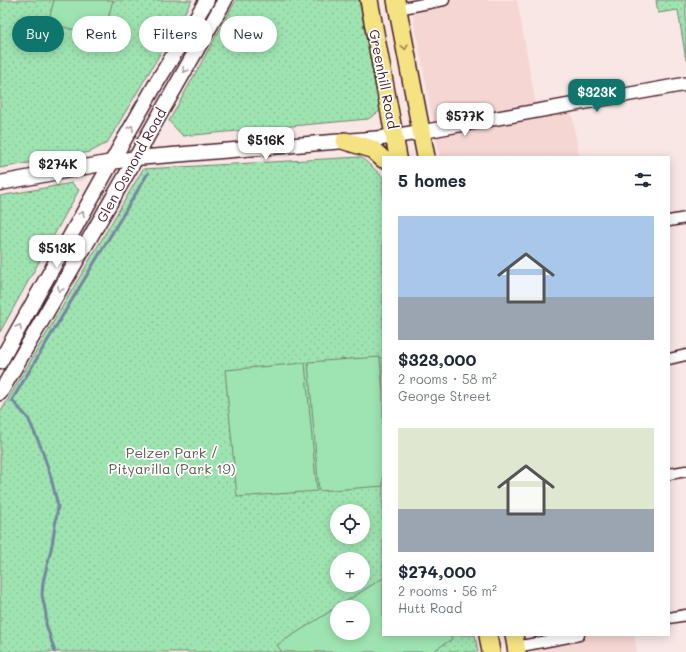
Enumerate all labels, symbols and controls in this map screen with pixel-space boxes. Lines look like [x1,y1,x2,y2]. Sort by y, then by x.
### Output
chip: Buy [12,16,64,52]
chip: Rent [72,16,131,52]
chip: Filters [139,16,212,52]
chip: New [220,16,277,52]
street label: Greenhill Road [365,28,403,131]
one-way arrow [400,44,409,50]
one-way arrow [182,66,189,73]
pin: $323K [569,79,625,113]
text: $323K [577,83,617,100]
pin: $577K [437,103,493,137]
street label: Glen Osmond Road [92,104,170,226]
text: $577K [446,107,484,124]
one-way arrow [126,125,133,132]
pin: $516K [238,127,294,161]
text: $516K [247,131,285,148]
pin: $274K [30,151,86,185]
text: $274K [38,155,78,172]
text: 5 homes [398,169,466,191]
icon: filters [632,169,654,191]
one-way arrow [78,211,85,218]
pin: $513K [29,235,85,269]
text: $513K [38,239,76,256]
icon: home [490,242,562,314]
one-way arrow [57,285,65,292]
one-way arrow [14,324,22,332]
text: $323,000 [398,348,476,370]
text: 2 rooms · 58 m² [398,370,497,387]
text: George Street [398,387,491,404]
park label: Pelzer Park / Pityarilla (Park 19) [109,443,236,478]
icon: home [490,454,562,526]
map controls [330,504,370,640]
button: locate [330,504,370,544]
button: + [330,552,370,592]
text: $274,000 [398,560,476,582]
text: 2 rooms · 56 m² [398,582,497,599]
text: Hutt Road [398,599,462,616]
button: − [330,600,370,640]

